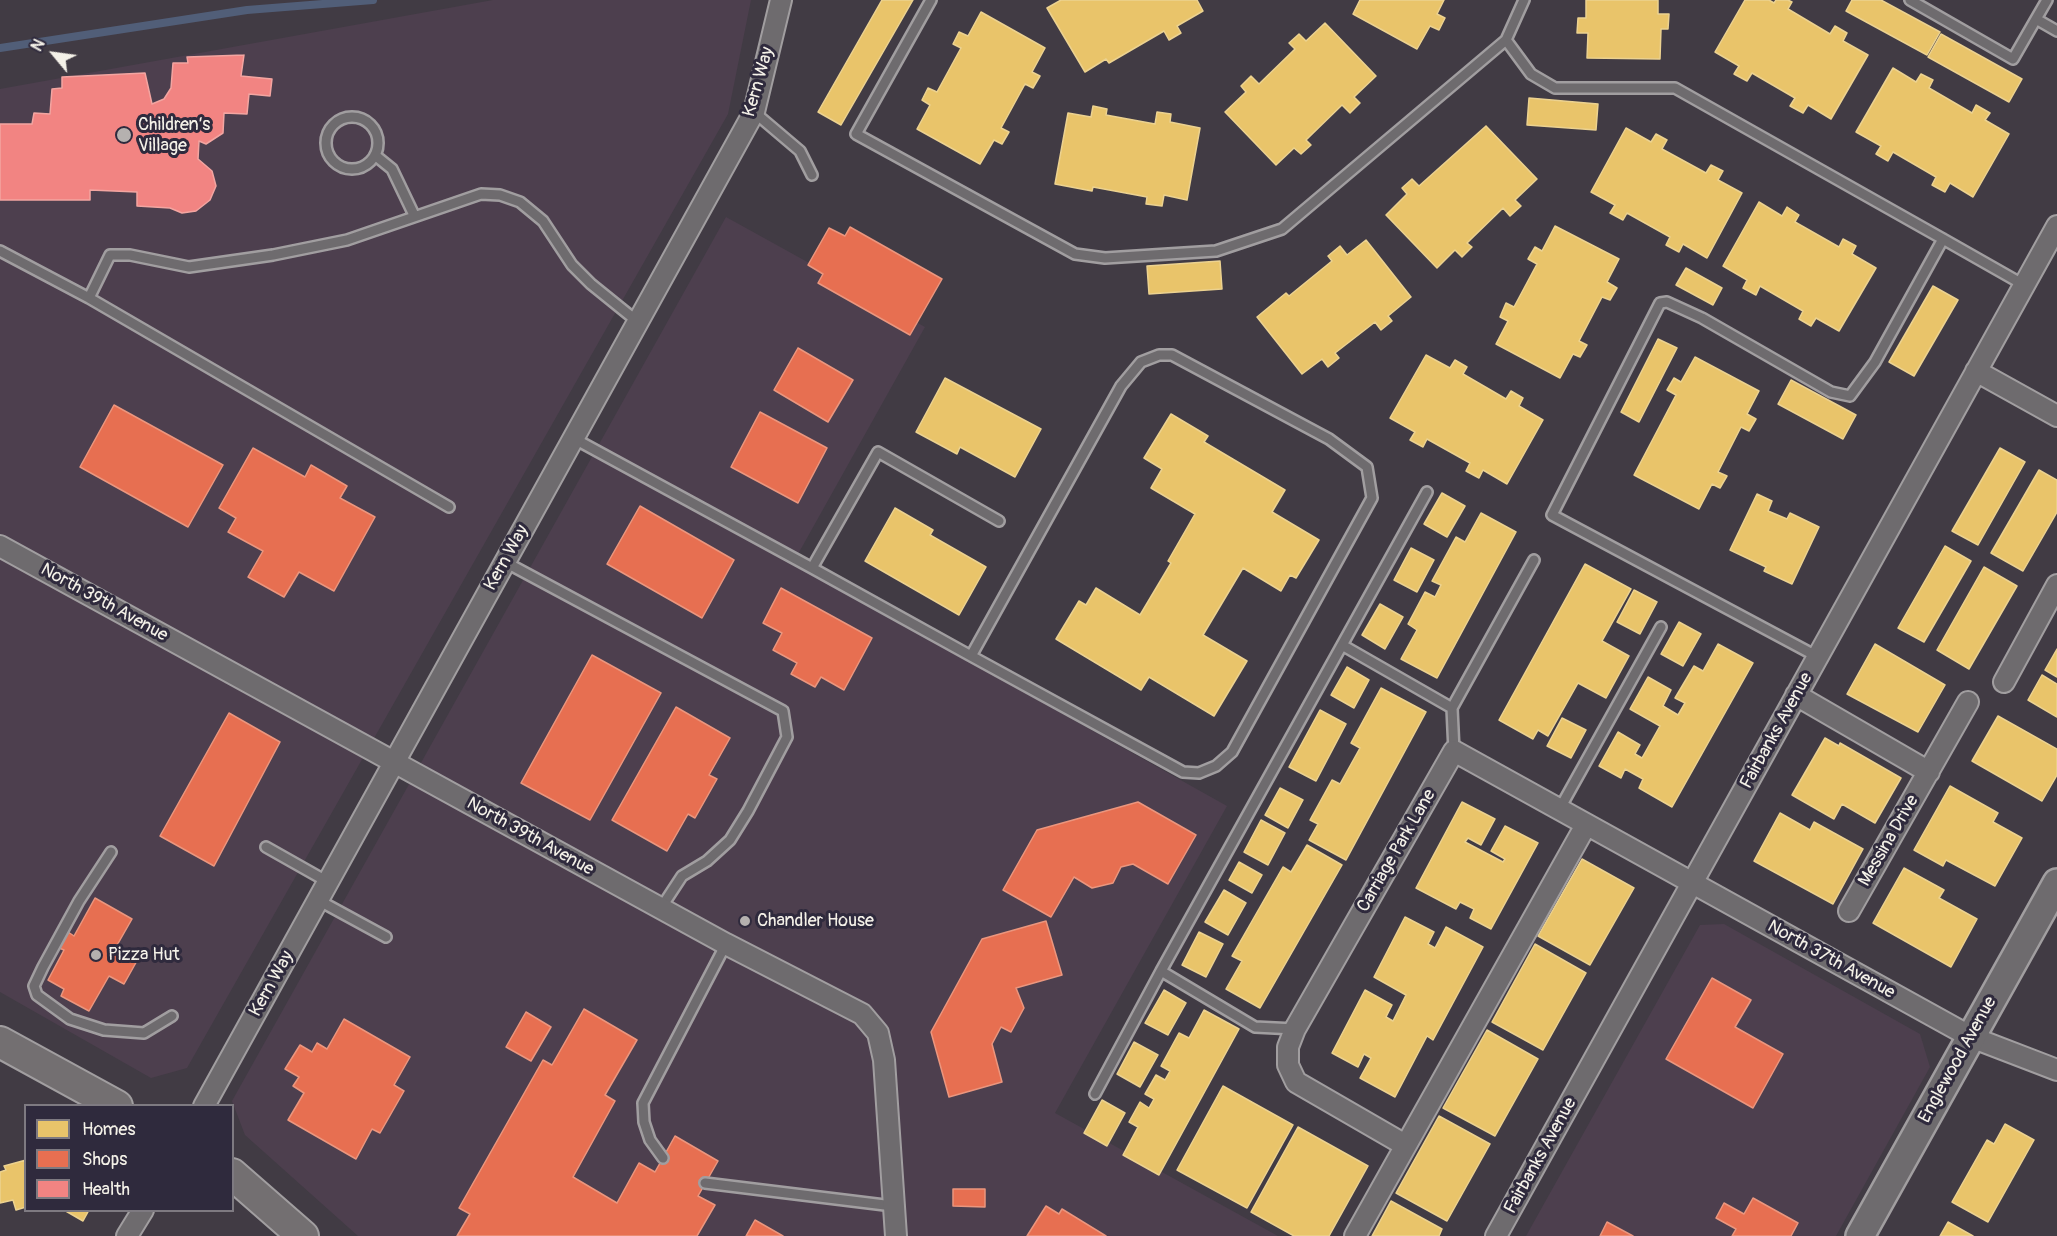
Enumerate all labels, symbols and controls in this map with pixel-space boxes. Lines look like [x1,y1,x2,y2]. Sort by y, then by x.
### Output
north arrow [24,24,84,84]
text: N [27,36,50,55]
street label: Kern Way [739,45,779,119]
place label: Children’s Village [138,114,210,156]
marker: Children’s Village [115,126,133,144]
street label: Kern Way [480,521,534,595]
street label: North 39th Avenue [37,559,171,647]
street label: Fairbanks Avenue [1736,669,1818,793]
street label: Carriage Park Lane [1353,786,1441,916]
street label: Messina Drive [1854,792,1924,890]
street label: North 39th Avenue [463,793,597,881]
place label: Chandler House [757,910,874,932]
marker: Chandler House [738,914,752,928]
street label: North 37th Avenue [1764,916,1898,1004]
place label: Pizza Hut [108,944,180,966]
street label: Kern Way [245,947,299,1021]
marker: Pizza Hut [89,948,103,962]
street label: Englewood Avenue [1914,993,2002,1127]
street label: Fairbanks Avenue [1500,1094,1582,1218]
legend [24,1104,234,1212]
text: Homes [82,1118,135,1141]
text: Shops [82,1148,127,1171]
text: Health [82,1178,130,1201]

